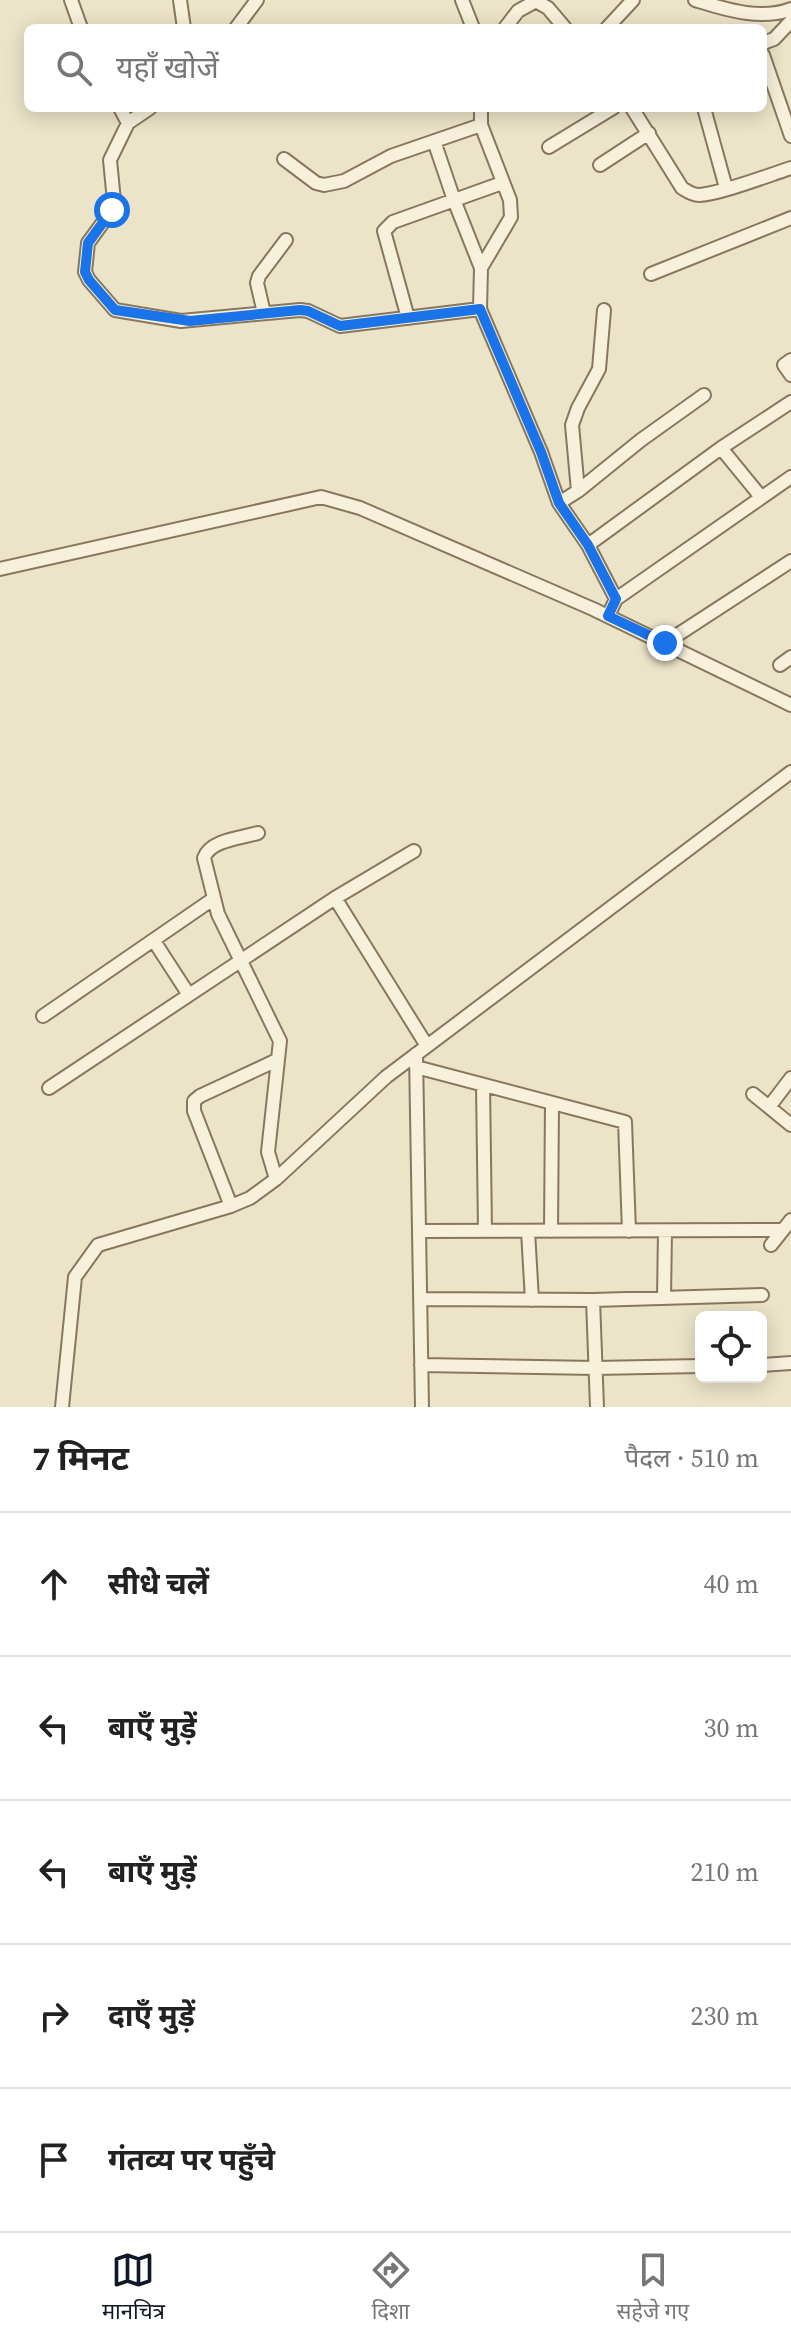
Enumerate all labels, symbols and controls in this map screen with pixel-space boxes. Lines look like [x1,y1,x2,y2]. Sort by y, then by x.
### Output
search box [24,24,767,112]
icon: search [52,46,96,90]
text: यहाँ खोजें [116,47,219,88]
route start [94,192,130,228]
route end [647,625,683,661]
map controls [695,1311,767,1383]
button: locate [695,1311,767,1383]
text: 7 मिनट [32,1435,129,1481]
text: पैदल · 510 m [624,1440,759,1476]
icon: ahead [32,1562,76,1606]
text: सीधे चलें [108,1563,209,1604]
text: 40 m [704,1566,759,1602]
icon: left [32,1706,76,1750]
text: बाएँ मुड़ें [108,1707,197,1748]
text: 30 m [704,1710,759,1746]
icon: left [32,1850,76,1894]
text: बाएँ मुड़ें [108,1851,197,1892]
text: 210 m [691,1854,759,1890]
icon: right [32,1994,76,2038]
text: दाएँ मुड़ें [108,1995,195,2036]
text: 230 m [691,1998,759,2034]
icon: arrive [32,2138,76,2182]
text: गंतव्य पर पहुँचे [108,2139,275,2180]
tab: मानचित्र [102,2248,165,2328]
tab: दिशा [369,2248,413,2328]
tab: सहेजे गए [617,2248,689,2328]

